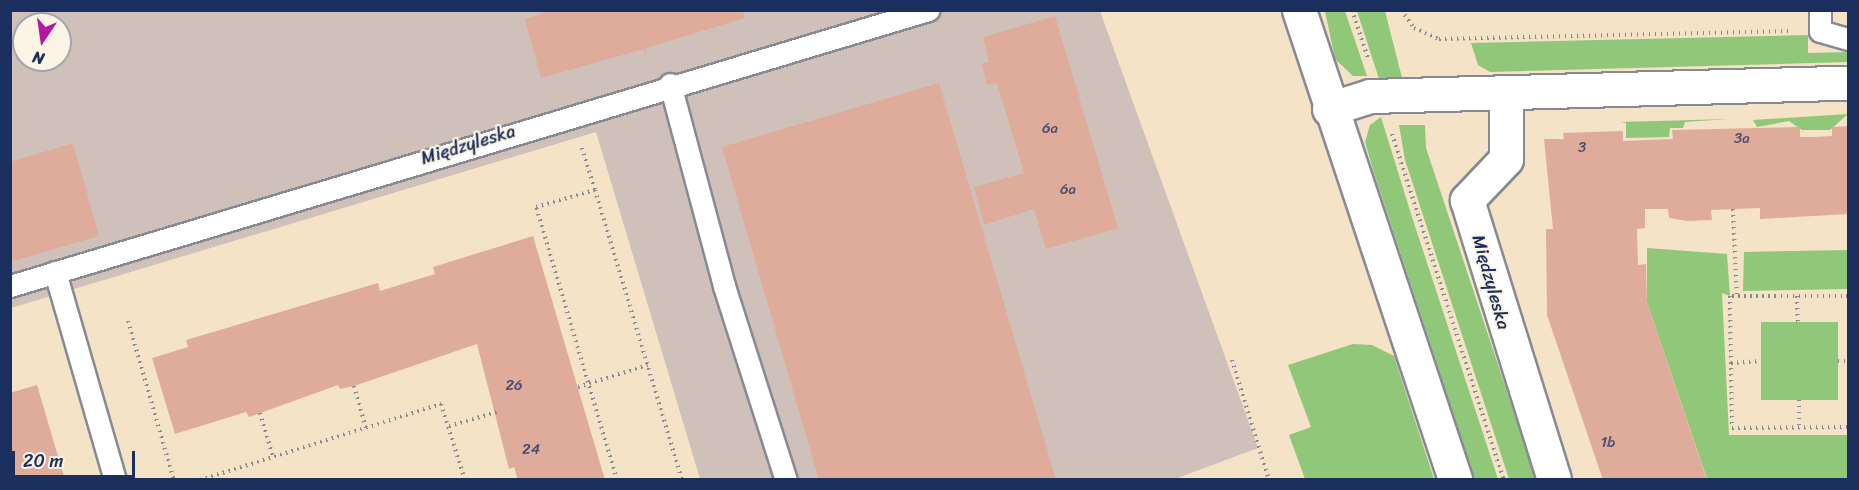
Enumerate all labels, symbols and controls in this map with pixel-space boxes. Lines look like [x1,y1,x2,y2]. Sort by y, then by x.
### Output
north arrow [12,12,72,72]
text: N [30,43,47,73]
street label: Międzyleska [418,120,518,170]
house number: 6a [1042,120,1058,138]
house number: 3a [1734,130,1750,148]
house number: 3 [1578,139,1586,157]
house number: 6a [1060,181,1076,199]
street label: Międzyleska [1467,232,1515,332]
house number: 26 [505,377,523,395]
house number: 1b [1601,434,1615,452]
scale bar [15,439,138,477]
house number: 24 [522,441,540,459]
text: 20 m [23,445,63,477]

